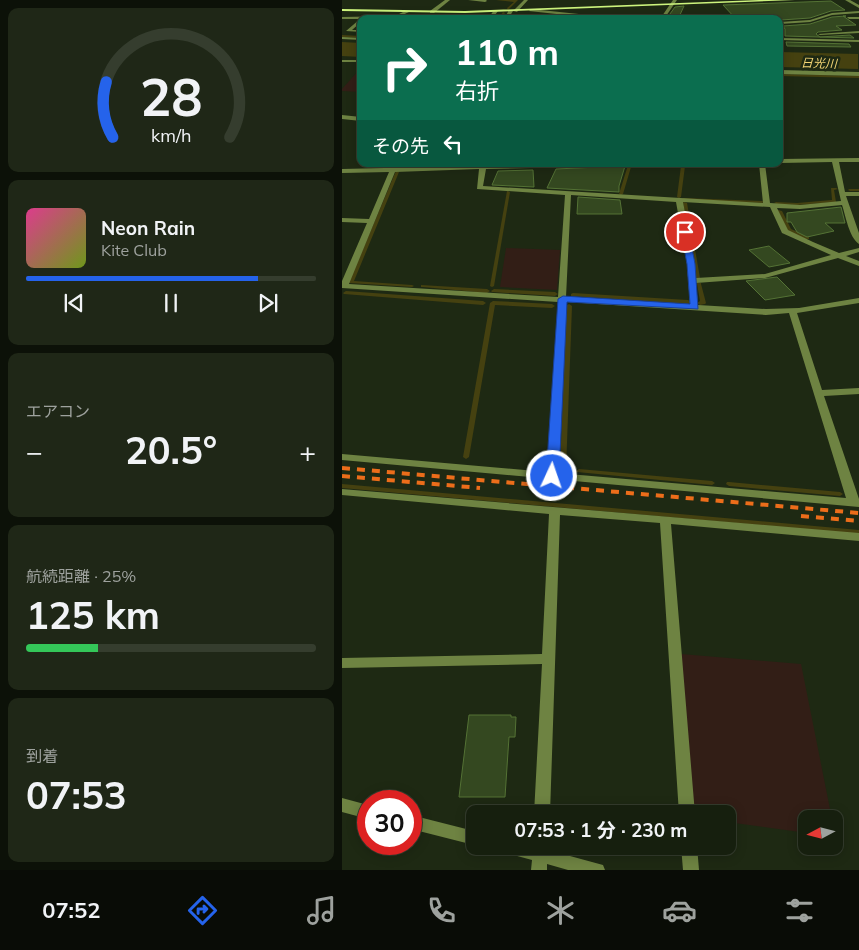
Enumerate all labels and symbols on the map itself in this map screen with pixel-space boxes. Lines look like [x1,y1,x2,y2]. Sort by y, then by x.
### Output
water label: 日光川 [801,55,839,71]
pin [664,211,706,253]
position arrow [525,449,577,501]
speed limit sign: 30 [357,790,422,855]
north arrow [798,810,843,855]

